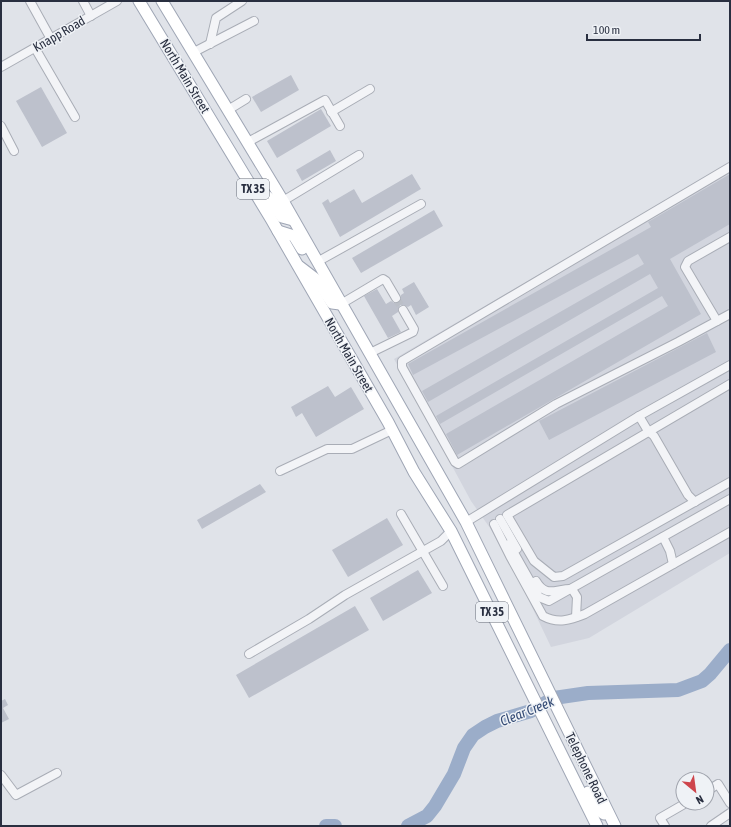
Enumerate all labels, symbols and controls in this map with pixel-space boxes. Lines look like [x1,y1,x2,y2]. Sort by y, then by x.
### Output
street label: Knapp Road [30,13,88,55]
scale bar [587,16,700,42]
text: 100 m [593,23,620,37]
street label: North Main Street [157,36,213,116]
road number: TX 35 [237,179,269,199]
street label: North Main Street [322,315,377,395]
road number: TX 35 [476,602,508,622]
water label: Clear Creek [498,693,557,729]
street label: Telephone Road [562,730,610,806]
north arrow [675,771,715,811]
text: N [694,793,706,807]

